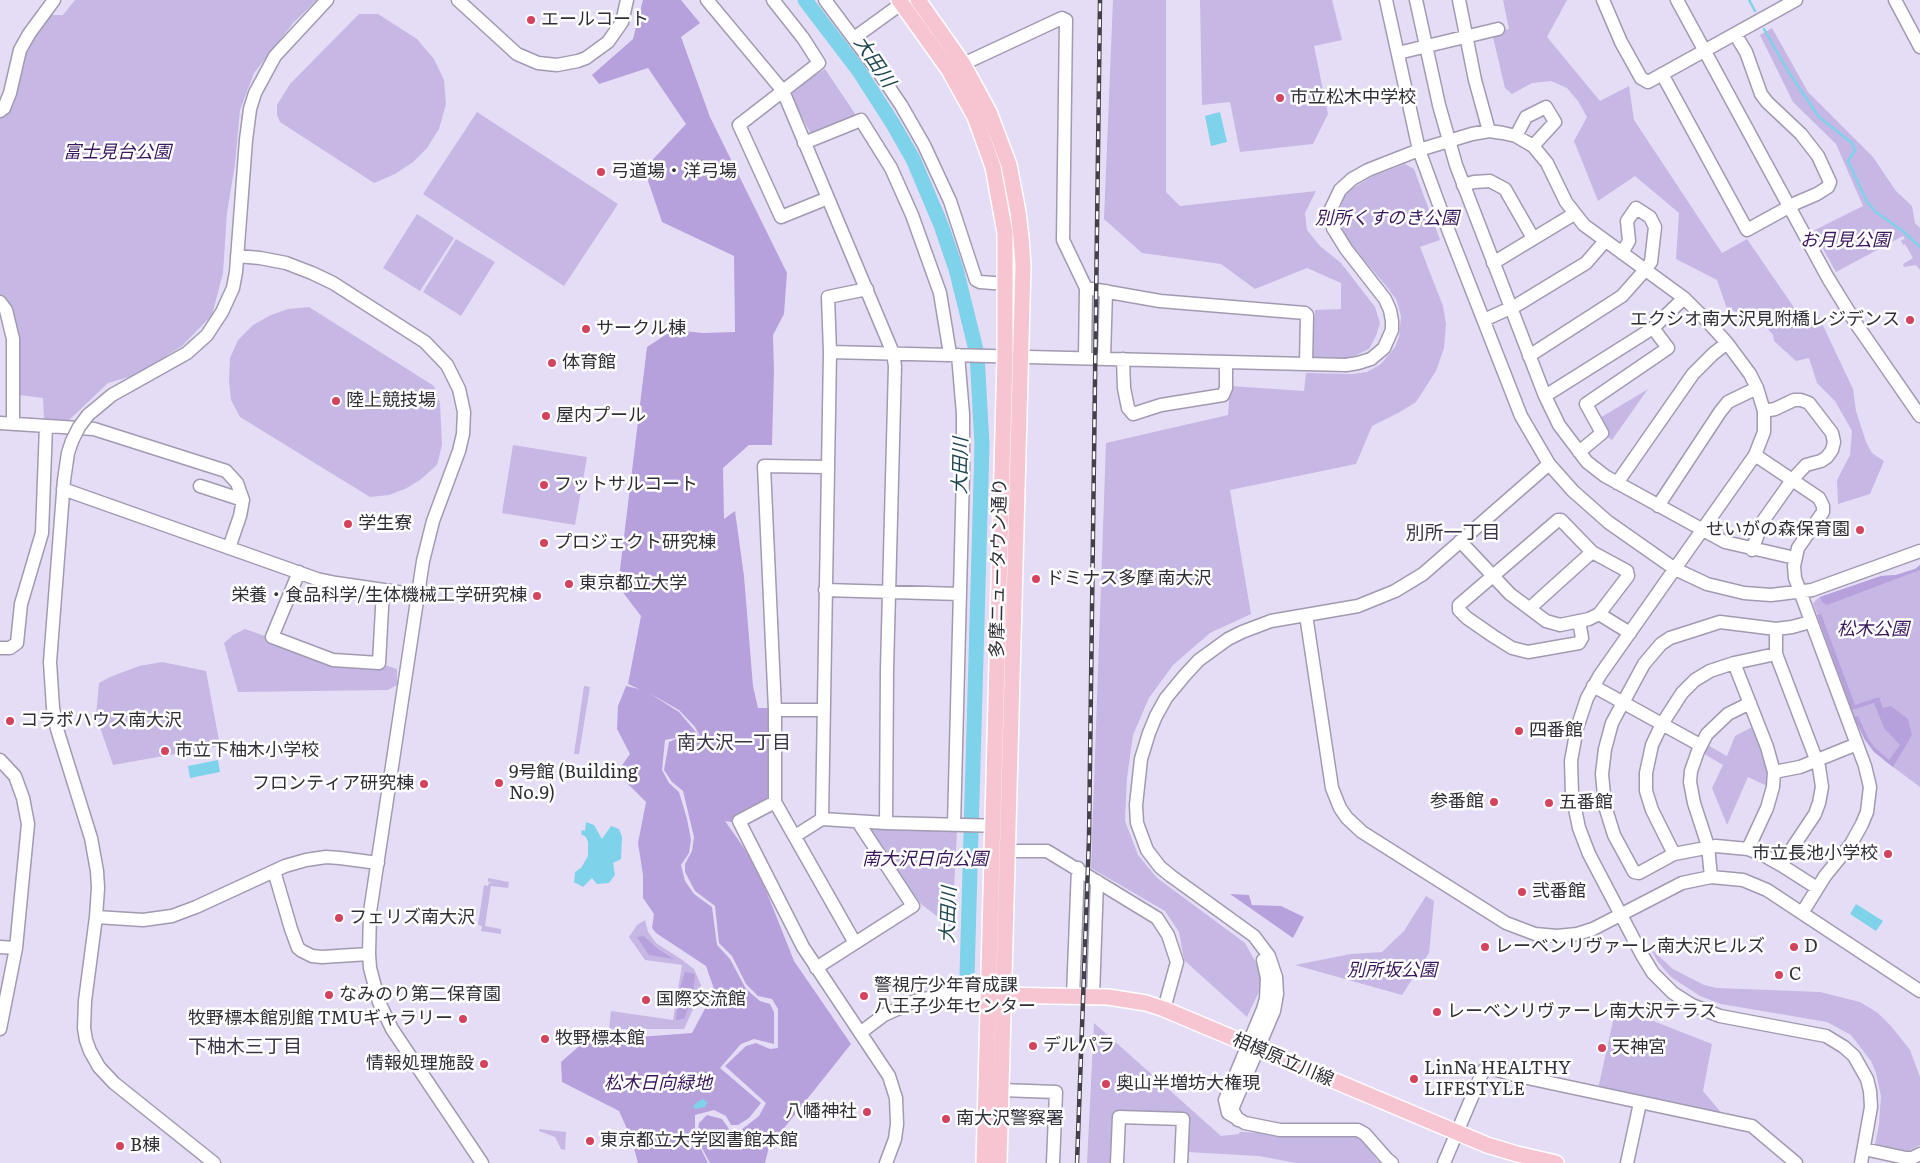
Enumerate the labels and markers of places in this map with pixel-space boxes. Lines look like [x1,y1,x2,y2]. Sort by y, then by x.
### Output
place label: エールコート [541,9,649,31]
marker: エールコート [525,14,537,26]
place label: 市立松木中学校 [1290,87,1416,109]
marker: 市立松木中学校 [1274,92,1286,104]
place label: 弓道場・洋弓場 [611,161,737,183]
marker: 弓道場・洋弓場 [595,166,607,178]
place label: エクシオ南大沢見附橋レジデンス [1630,309,1900,331]
marker: エクシオ南大沢見附橋レジデンス [1904,314,1916,326]
place label: サークル棟 [596,318,686,340]
marker: サークル棟 [580,323,592,335]
place label: 体育館 [562,352,616,374]
marker: 体育館 [546,357,558,369]
place label: 陸上競技場 [346,390,436,412]
marker: 陸上競技場 [330,395,342,407]
place label: 屋内プール [556,405,646,427]
marker: 屋内プール [540,410,552,422]
place label: フットサルコート [554,474,698,496]
marker: フットサルコート [538,479,550,491]
place label: 学生寮 [358,513,412,535]
marker: 学生寮 [342,518,354,530]
place label: せいがの森保育園 [1706,519,1850,541]
marker: せいがの森保育園 [1854,524,1866,536]
place label: プロジェクト研究棟 [554,532,716,554]
marker: プロジェクト研究棟 [538,537,550,549]
place label: ドミナス多摩 南大沢 [1046,568,1212,590]
place label: 東京都立大学 [579,573,687,595]
marker: ドミナス多摩 南大沢 [1030,573,1042,585]
marker: 東京都立大学 [563,578,575,590]
place label: 栄養・食品科学/生体機械工学研究棟 [231,585,527,607]
marker: 栄養・食品科学/生体機械工学研究棟 [531,590,543,602]
place label: コラボハウス南大沢 [20,710,182,732]
marker: コラボハウス南大沢 [4,715,16,727]
place label: 四番館 [1529,720,1583,742]
marker: 四番館 [1513,725,1525,737]
place label: 市立下柚木小学校 [175,740,319,762]
marker: 市立下柚木小学校 [159,745,171,757]
place label: 9号館 (Building No.9) [509,762,638,804]
place label: フロンティア研究棟 [252,773,414,795]
marker: 9号館 (Building No.9) [493,777,505,789]
marker: フロンティア研究棟 [418,778,430,790]
place label: 参番館 [1430,791,1484,813]
place label: 五番館 [1559,792,1613,814]
marker: 参番館 [1488,796,1500,808]
marker: 五番館 [1543,797,1555,809]
place label: 市立長池小学校 [1752,843,1878,865]
marker: 市立長池小学校 [1882,848,1894,860]
place label: 弐番館 [1532,881,1586,903]
marker: 弐番館 [1516,886,1528,898]
place label: フェリズ南大沢 [349,907,475,929]
marker: フェリズ南大沢 [333,912,345,924]
place label: レーベンリヴァーレ南大沢ヒルズ [1495,936,1765,958]
place label: D [1804,936,1818,958]
marker: レーベンリヴァーレ南大沢ヒルズ [1479,941,1491,953]
marker: D [1788,941,1800,953]
place label: C [1789,964,1802,986]
marker: C [1773,969,1785,981]
place label: 警視庁少年育成課 八王子少年センター [874,975,1036,1018]
place label: なみのり第二保育園 [339,984,501,1006]
marker: なみのり第二保育園 [323,989,335,1001]
place label: 国際交流館 [656,989,746,1011]
marker: 警視庁少年育成課 八王子少年センター [858,990,870,1002]
marker: 国際交流館 [640,994,652,1006]
place label: レーベンリヴァーレ南大沢テラス [1447,1001,1717,1023]
marker: レーベンリヴァーレ南大沢テラス [1431,1006,1443,1018]
place label: 牧野標本館別館 TMUギャラリー [188,1008,453,1030]
marker: 牧野標本館別館 TMUギャラリー [457,1013,469,1025]
place label: 牧野標本館 [555,1028,645,1050]
marker: 牧野標本館 [539,1033,551,1045]
place label: デルパラ [1043,1035,1115,1057]
place label: 天神宮 [1612,1037,1666,1059]
marker: デルパラ [1027,1040,1039,1052]
marker: 天神宮 [1596,1042,1608,1054]
place label: 情報処理施設 [366,1053,474,1075]
marker: 情報処理施設 [478,1058,490,1070]
place label: LinNa HEALTHY LIFESTYLE [1424,1058,1571,1100]
place label: 奥山半増坊大権現 [1116,1073,1260,1095]
marker: LinNa HEALTHY LIFESTYLE [1408,1073,1420,1085]
marker: 奥山半増坊大権現 [1100,1078,1112,1090]
place label: 八幡神社 [785,1101,857,1123]
marker: 八幡神社 [861,1106,873,1118]
place label: 南大沢警察署 [956,1108,1064,1130]
marker: 南大沢警察署 [940,1113,952,1125]
place label: 東京都立大学図書館本館 [600,1130,798,1152]
place label: B棟 [130,1135,160,1157]
marker: 東京都立大学図書館本館 [584,1135,596,1147]
marker: B棟 [114,1140,126,1152]

